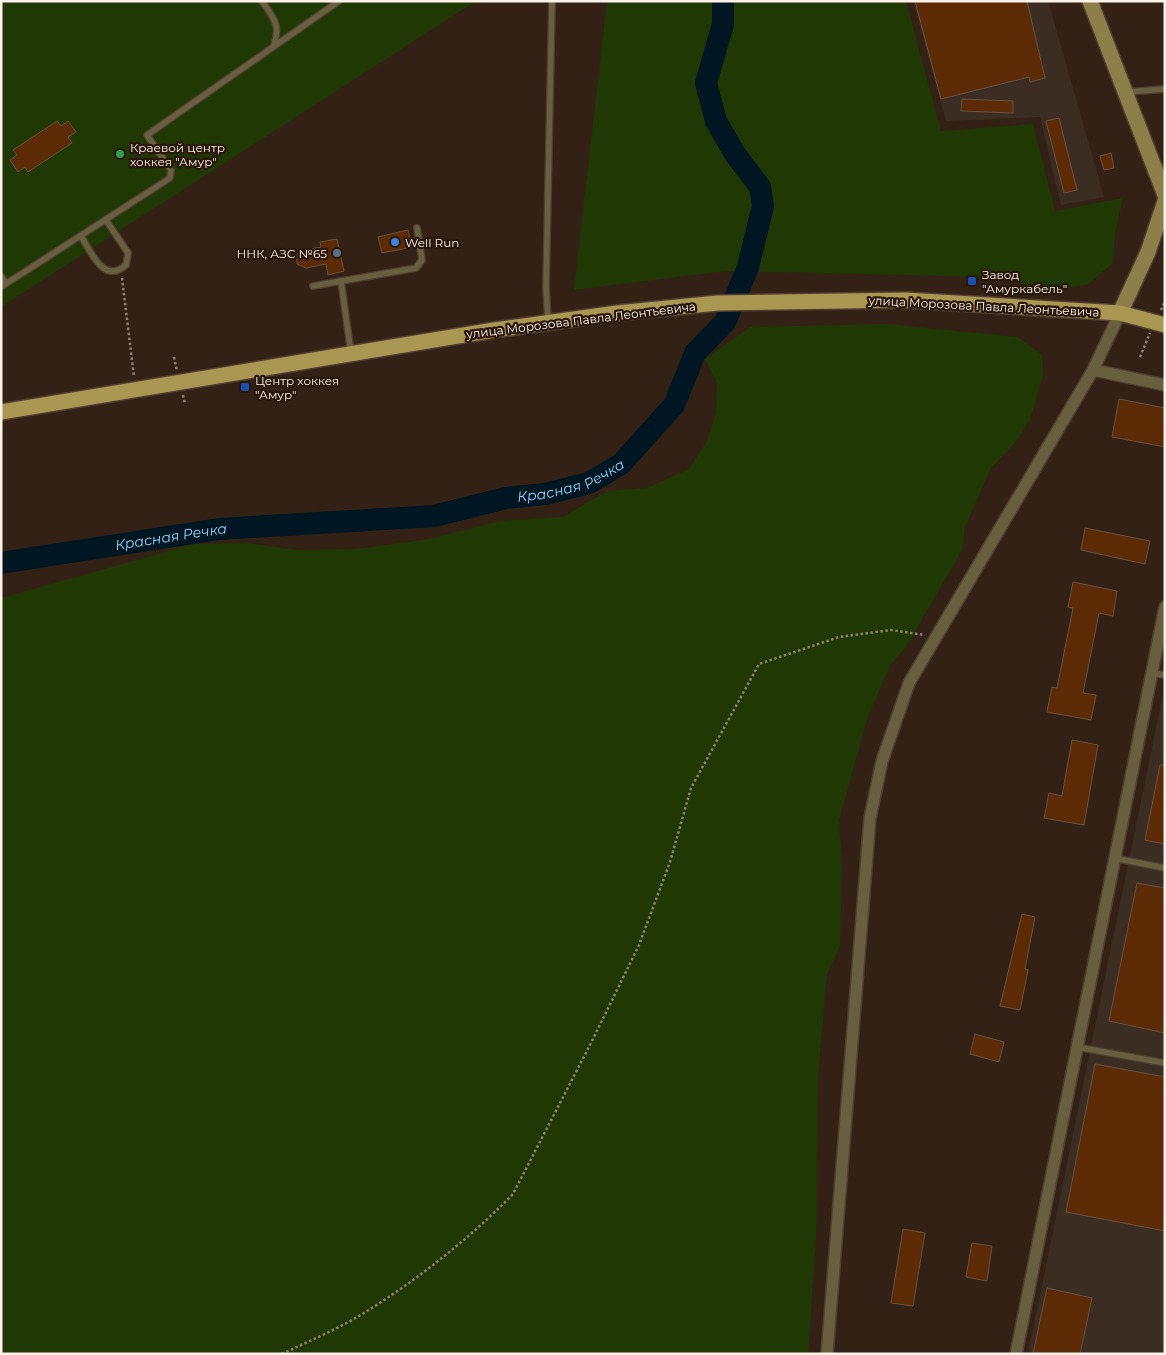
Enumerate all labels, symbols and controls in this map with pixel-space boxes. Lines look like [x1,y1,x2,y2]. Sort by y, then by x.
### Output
place label: Краевой центр хоккея "Амур" [130,140,225,169]
marker: Краевой центр хоккея "Амур" [114,148,126,160]
place label: Well Run [405,235,459,250]
marker: Well Run [389,236,401,248]
place label: ННК, АЗС №65 [236,246,327,261]
marker: ННК, АЗС №65 [331,247,343,259]
place label: Завод "Амуркабель" [982,267,1067,296]
marker: Завод "Амуркабель" [966,275,978,287]
street label: улица Морозова Павла Леонтьевича [867,292,1100,320]
street label: улица Морозова Павла Леонтьевича [464,298,697,342]
place label: Центр хоккея "Амур" [255,373,339,402]
marker: Центр хоккея "Амур" [239,381,251,393]
water label: Красная Речка [516,455,628,506]
water label: Красная Речка [114,520,227,554]

